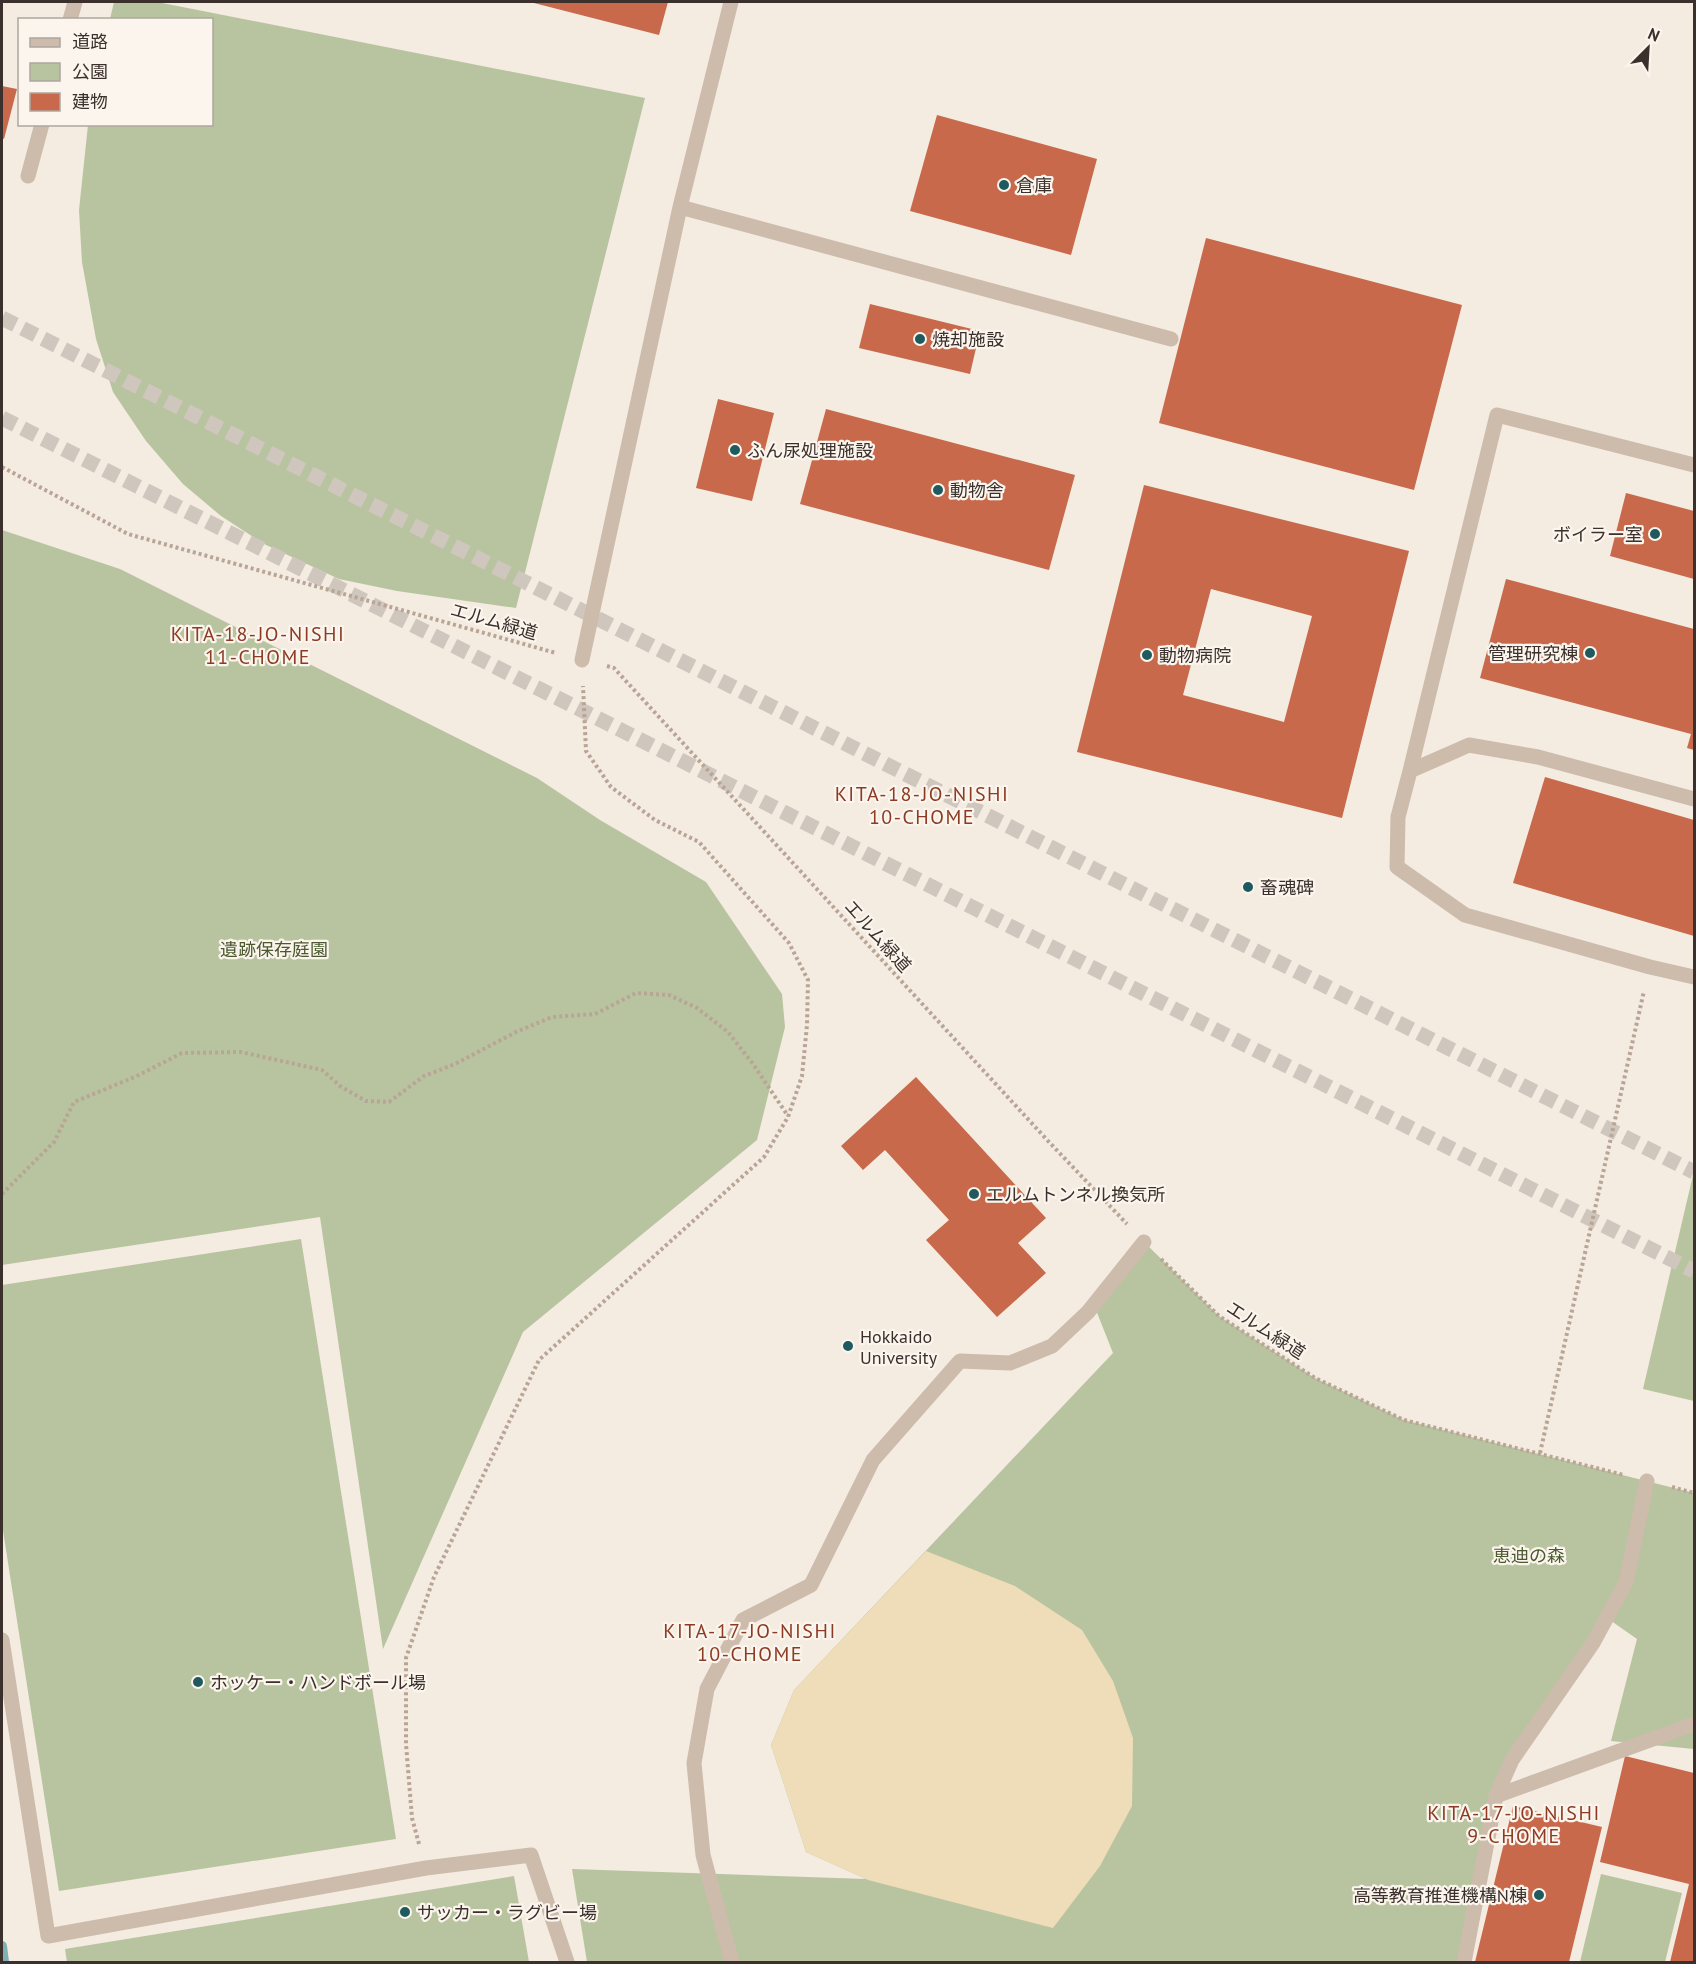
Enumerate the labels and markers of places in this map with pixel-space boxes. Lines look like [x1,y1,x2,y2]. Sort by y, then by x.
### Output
place label: 倉庫 [1016,174,1052,197]
marker: 倉庫 [997,178,1011,192]
place label: 焼却施設 [932,328,1004,351]
marker: 焼却施設 [913,332,927,346]
place label: ふん尿処理施設 [747,439,873,462]
marker: ふん尿処理施設 [728,443,742,457]
place label: 動物舎 [950,479,1004,502]
marker: 動物舎 [931,483,945,497]
place label: ボイラー室 [1553,523,1643,546]
marker: ボイラー室 [1648,527,1662,541]
place label: 管理研究棟 [1488,642,1578,665]
place label: 動物病院 [1159,644,1231,667]
marker: 管理研究棟 [1583,646,1597,660]
marker: 動物病院 [1140,648,1154,662]
place label: 畜魂碑 [1260,876,1314,899]
marker: 畜魂碑 [1241,880,1255,894]
place label: エルムトンネル換気所 [986,1183,1165,1206]
marker: エルムトンネル換気所 [967,1187,981,1201]
place label: Hokkaido University [860,1325,938,1369]
marker: Hokkaido University [841,1339,855,1353]
place label: ホッケー・ハンドボール場 [210,1671,426,1694]
marker: ホッケー・ハンドボール場 [191,1675,205,1689]
place label: 高等教育推進機構N棟 [1353,1884,1527,1907]
marker: 高等教育推進機構N棟 [1532,1888,1546,1902]
place label: サッカー・ラグビー場 [417,1901,597,1924]
marker: サッカー・ラグビー場 [398,1905,412,1919]

